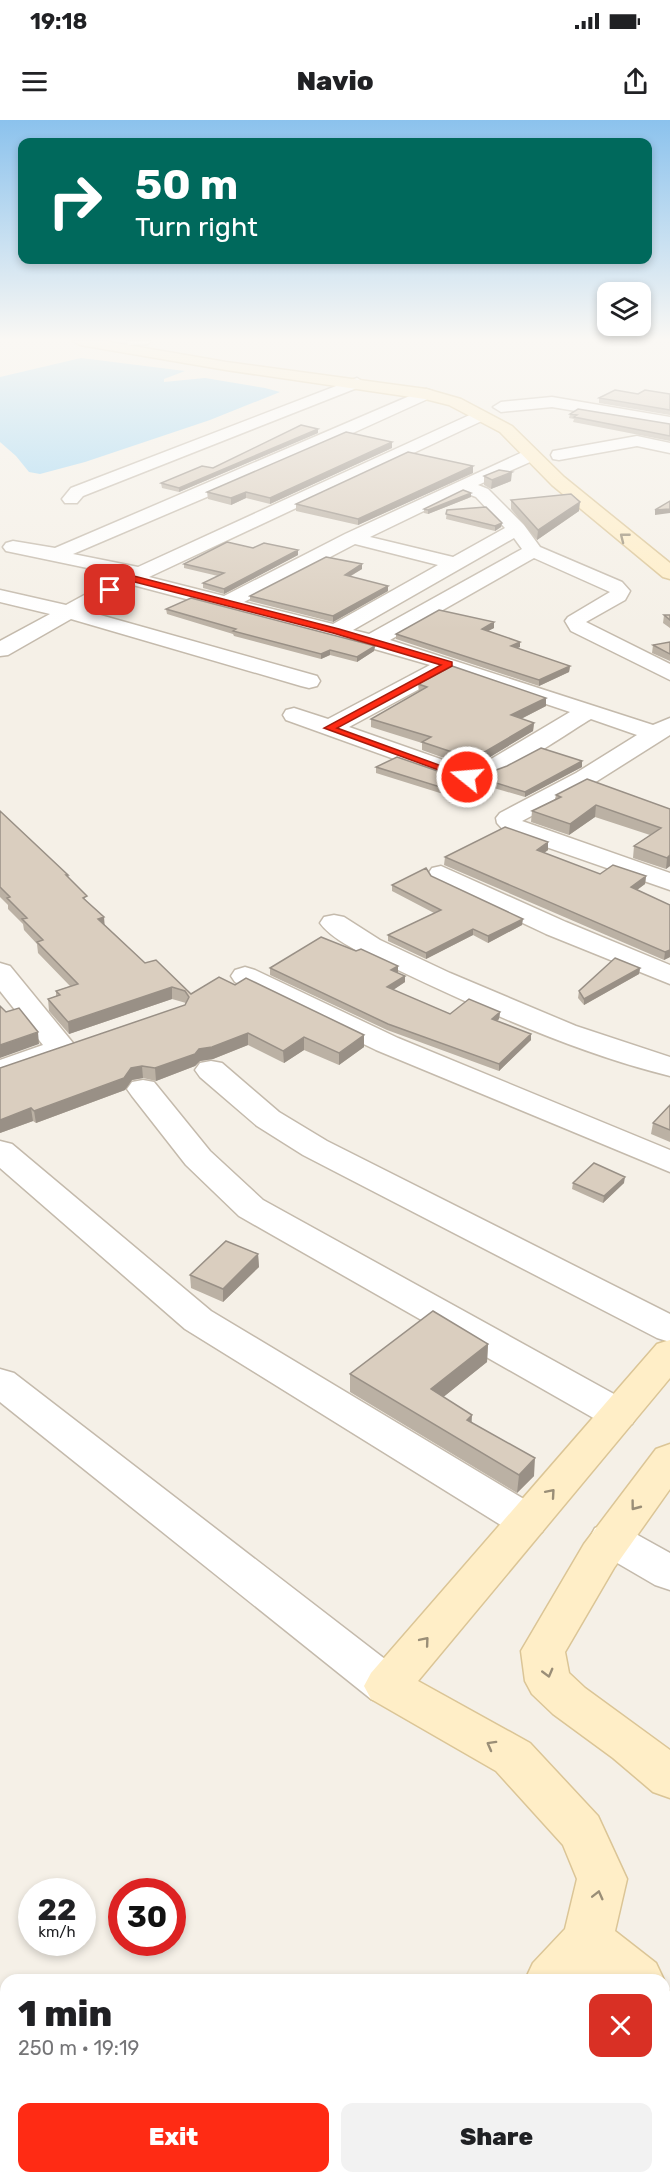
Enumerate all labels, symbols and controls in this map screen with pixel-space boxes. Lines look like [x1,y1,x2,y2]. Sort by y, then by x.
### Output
text: 19:18 [30,8,87,35]
icon: menu [18,65,51,98]
text: Navio [296,65,374,97]
icon: share [619,65,652,98]
text: 50 m [135,160,238,210]
icon: right [36,162,114,240]
text: Turn right [135,211,258,243]
map controls [597,282,651,336]
button: layers [597,282,651,336]
one-way arrow [620,533,631,544]
pin [84,564,135,615]
icon: arrive [93,573,126,606]
position arrow [435,745,499,809]
one-way arrow [544,1489,555,1500]
one-way arrow [631,1499,642,1510]
one-way arrow [418,1637,429,1648]
one-way arrow [541,1667,553,1678]
one-way arrow [487,1741,497,1752]
speed limit sign: 30 [108,1878,186,1956]
one-way arrow [591,1890,604,1900]
text: 22 [38,1892,77,1928]
text: km/h [38,1923,76,1941]
text: 1 min [18,1992,112,2035]
button: close [589,1994,652,2057]
text: 250 m · 19:19 [18,2036,139,2060]
button: Exit [18,2103,329,2172]
button: Share [341,2103,652,2172]

